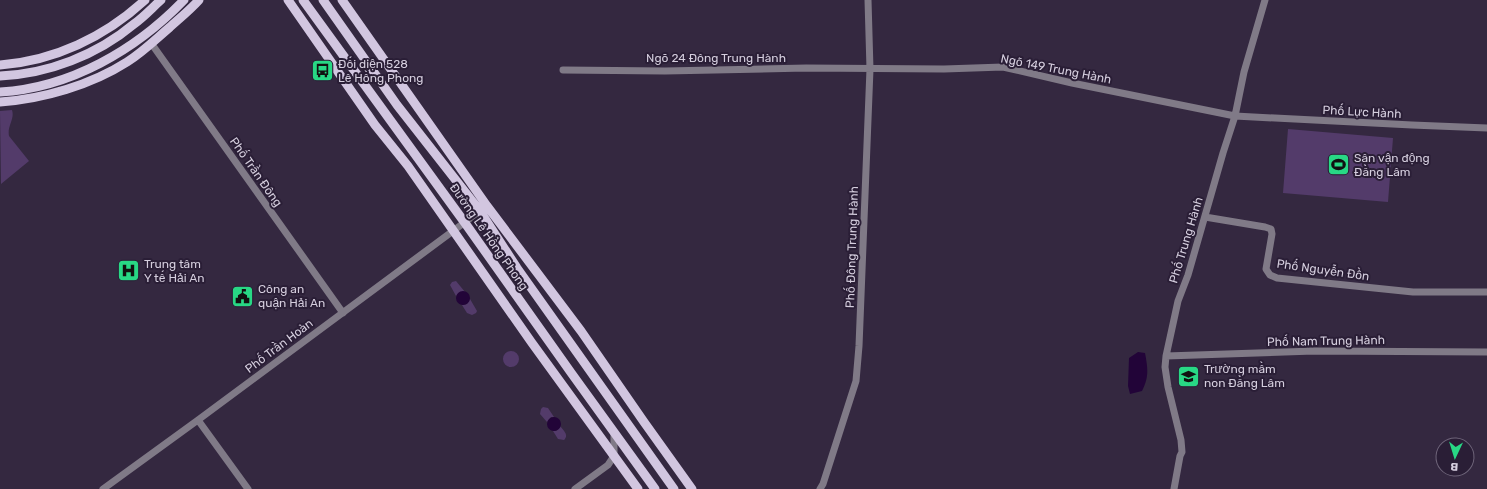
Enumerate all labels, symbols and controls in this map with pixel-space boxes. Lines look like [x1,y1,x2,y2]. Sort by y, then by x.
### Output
street label: Ngõ 24 Đông Trung Hành [646,51,786,65]
street label: Ngõ 149 Trung Hành [999,51,1113,87]
place label: Đối diện 528 Lê Hồng Phong [338,56,423,85]
bus stop icon: Đối diện 528 Lê Hồng Phong [310,58,336,84]
street label: Phố Lực Hành [1322,102,1402,121]
street label: Phố Trần Đông [227,134,286,209]
place label: Sân vận động Đằng Lâm [1354,151,1430,179]
sports icon: Sân vận động Đằng Lâm [1325,152,1351,178]
street label: Đường Lê Hồng Phong [447,181,532,293]
street label: Phố Đông Trung Hành [842,186,861,308]
street label: Phố Trung Hành [1166,195,1206,285]
street label: Phố Nguyễn Đồn [1276,256,1370,283]
place label: Trung tâm Y tế Hải An [144,257,205,285]
hospital icon: Trung tâm Y tế Hải An [115,258,141,284]
place label: Công an quận Hải An [258,282,325,310]
public building icon: Công an quận Hải An [230,283,256,309]
street label: Phố Trần Hoàn [242,316,316,376]
street label: Phố Nam Trung Hành [1267,332,1385,349]
place label: Trường mầm non Đằng Lâm [1204,361,1285,390]
school or university icon: Trường mầm non Đằng Lâm [1176,363,1202,389]
north arrow [1435,437,1475,477]
text: B [1450,460,1459,473]

